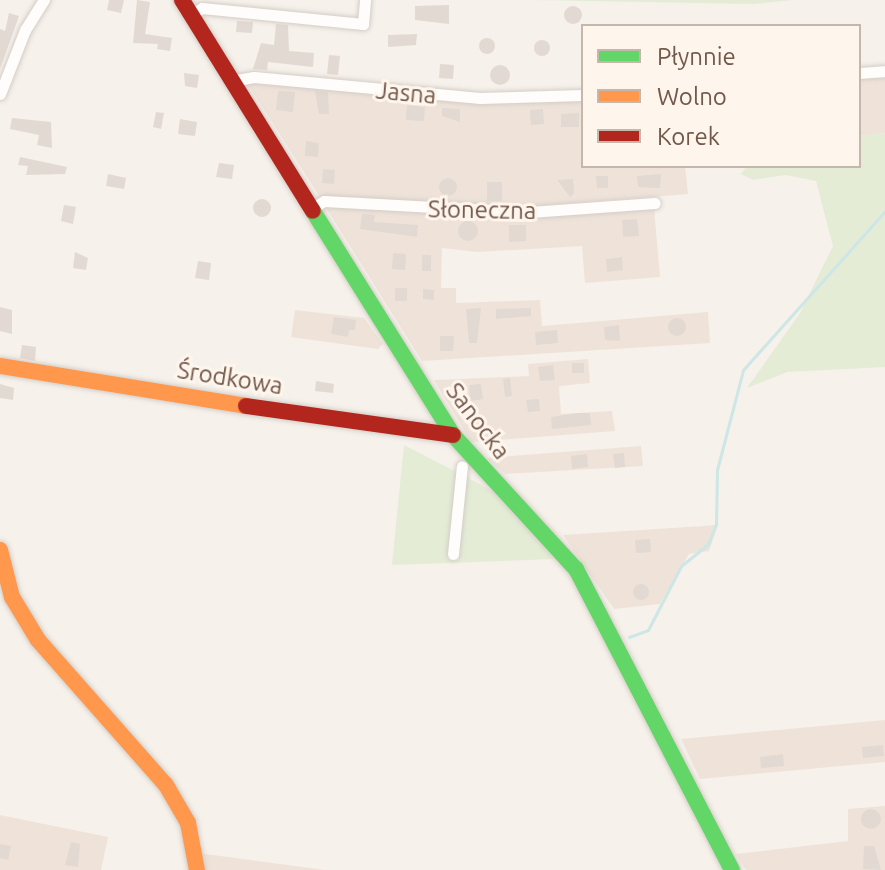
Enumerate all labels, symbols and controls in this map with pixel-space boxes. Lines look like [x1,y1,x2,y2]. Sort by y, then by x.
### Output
legend [581,24,861,168]
text: Płynnie [657,43,736,70]
street label: Jasna [375,76,437,110]
text: Wolno [657,83,727,110]
text: Korek [657,123,720,150]
street label: Słoneczna [428,195,536,225]
street label: Środkowa [175,355,285,401]
street label: Sanocka [440,377,516,465]

